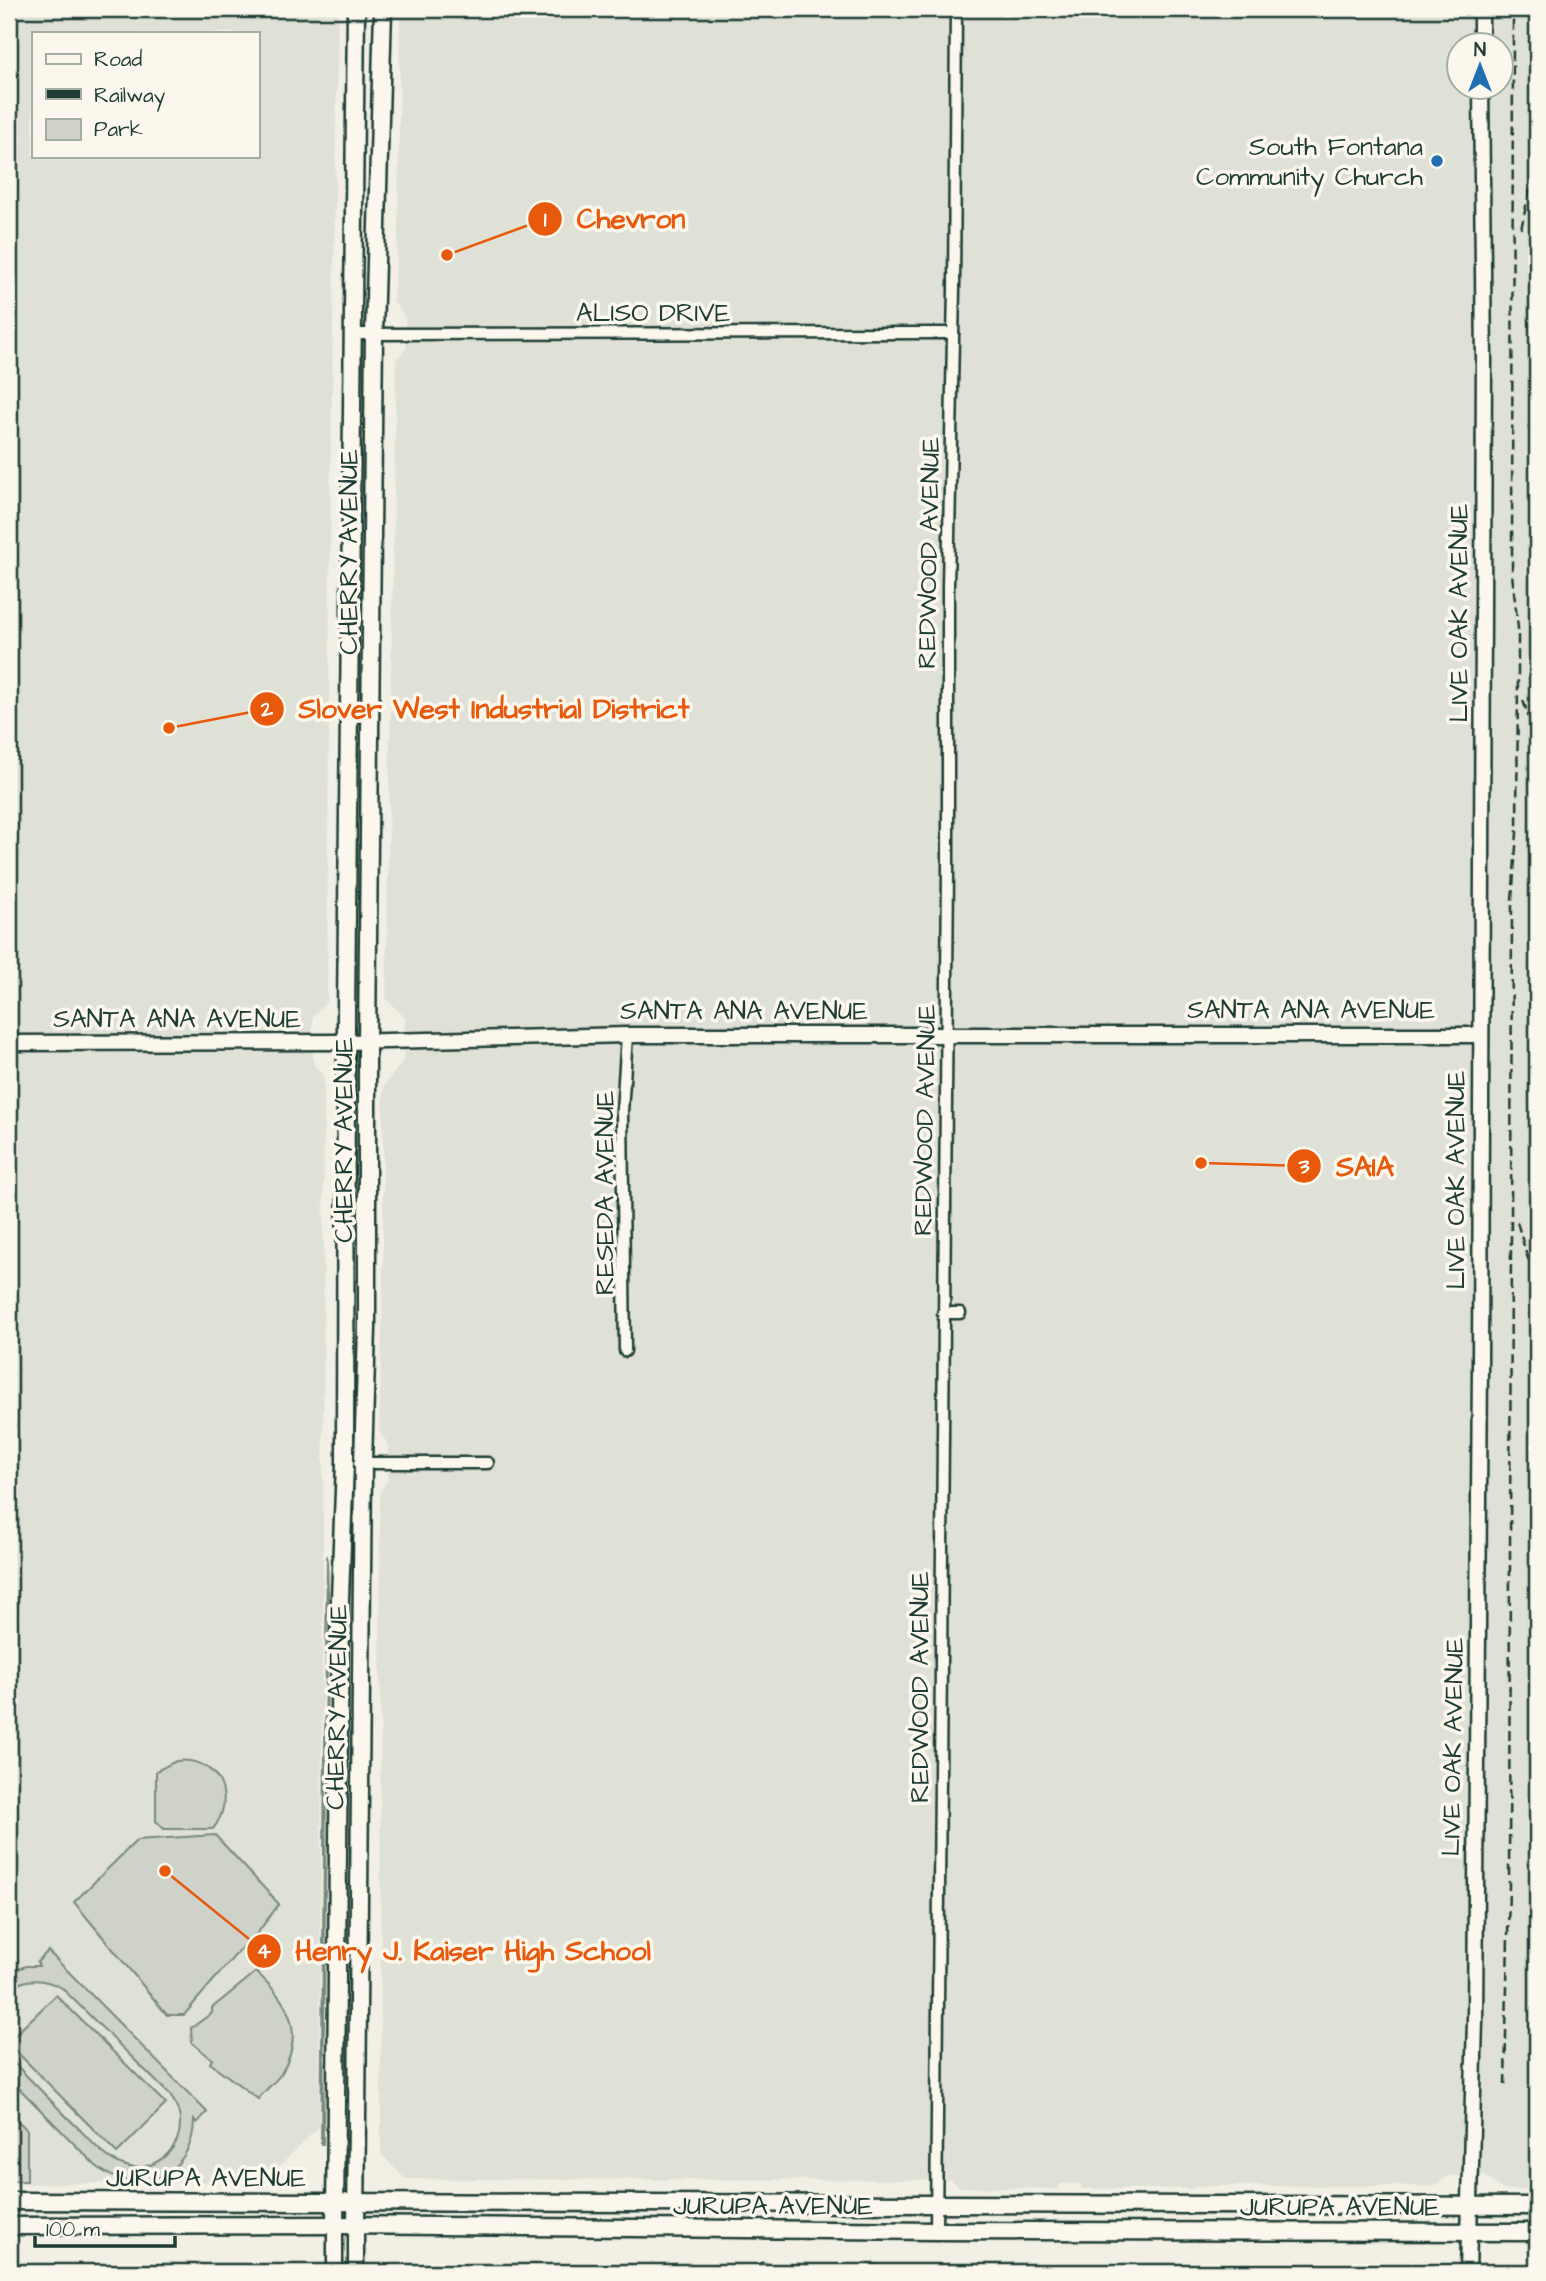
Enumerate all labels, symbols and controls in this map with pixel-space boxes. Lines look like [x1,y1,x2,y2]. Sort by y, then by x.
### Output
legend [32,32,259,158]
north arrow [1444,32,1514,102]
text: N [1474,37,1486,64]
text: Road [94,45,142,74]
text: Railway [94,81,166,112]
text: Park [94,115,143,144]
place label: South Fontana Community Church [1196,129,1423,197]
marker: South Fontana Community Church [1429,153,1445,169]
callout: Chevron [527,194,699,243]
text: Chevron [577,200,685,239]
text: 1 [544,205,547,234]
street label: ALISO DRIVE [576,295,730,331]
street label: REDWOOD AVENUE [909,437,949,669]
street label: CHERRY AVENUE [331,449,367,655]
street label: LIVE OAK AVENUE [1441,504,1477,722]
callout: Slover West Industrial District [250,684,704,733]
text: Slover West Industrial District [298,690,690,729]
text: 2 [260,695,274,724]
street label: SANTA ANA AVENUE [1187,992,1435,1028]
street label: SANTA ANA AVENUE [620,993,868,1029]
street label: SANTA ANA AVENUE [53,1001,301,1037]
street label: REDWOOD AVENUE [905,1004,945,1236]
street label: CHERRY AVENUE [326,1037,362,1243]
street label: LIVE OAK AVENUE [1438,1071,1474,1289]
street label: RESEDA AVENUE [587,1091,623,1295]
callout: SAIA [1287,1141,1408,1190]
text: SAIA [1335,1148,1395,1187]
text: 3 [1298,1152,1310,1181]
street label: REDWOOD AVENUE [902,1571,938,1803]
street label: CHERRY AVENUE [317,1604,357,1810]
street label: LIVE OAK AVENUE [1433,1637,1473,1857]
callout: Henry J. Kaiser High School [246,1926,665,1975]
text: Henry J. Kaiser High School [295,1932,651,1974]
text: 4 [257,1937,272,1966]
street label: JURUPA AVENUE [106,2160,306,2196]
street label: JURUPA AVENUE [673,2188,873,2224]
street label: JURUPA AVENUE [1240,2189,1440,2225]
scale bar [35,2204,175,2248]
text: 100 m [46,2215,101,2244]

